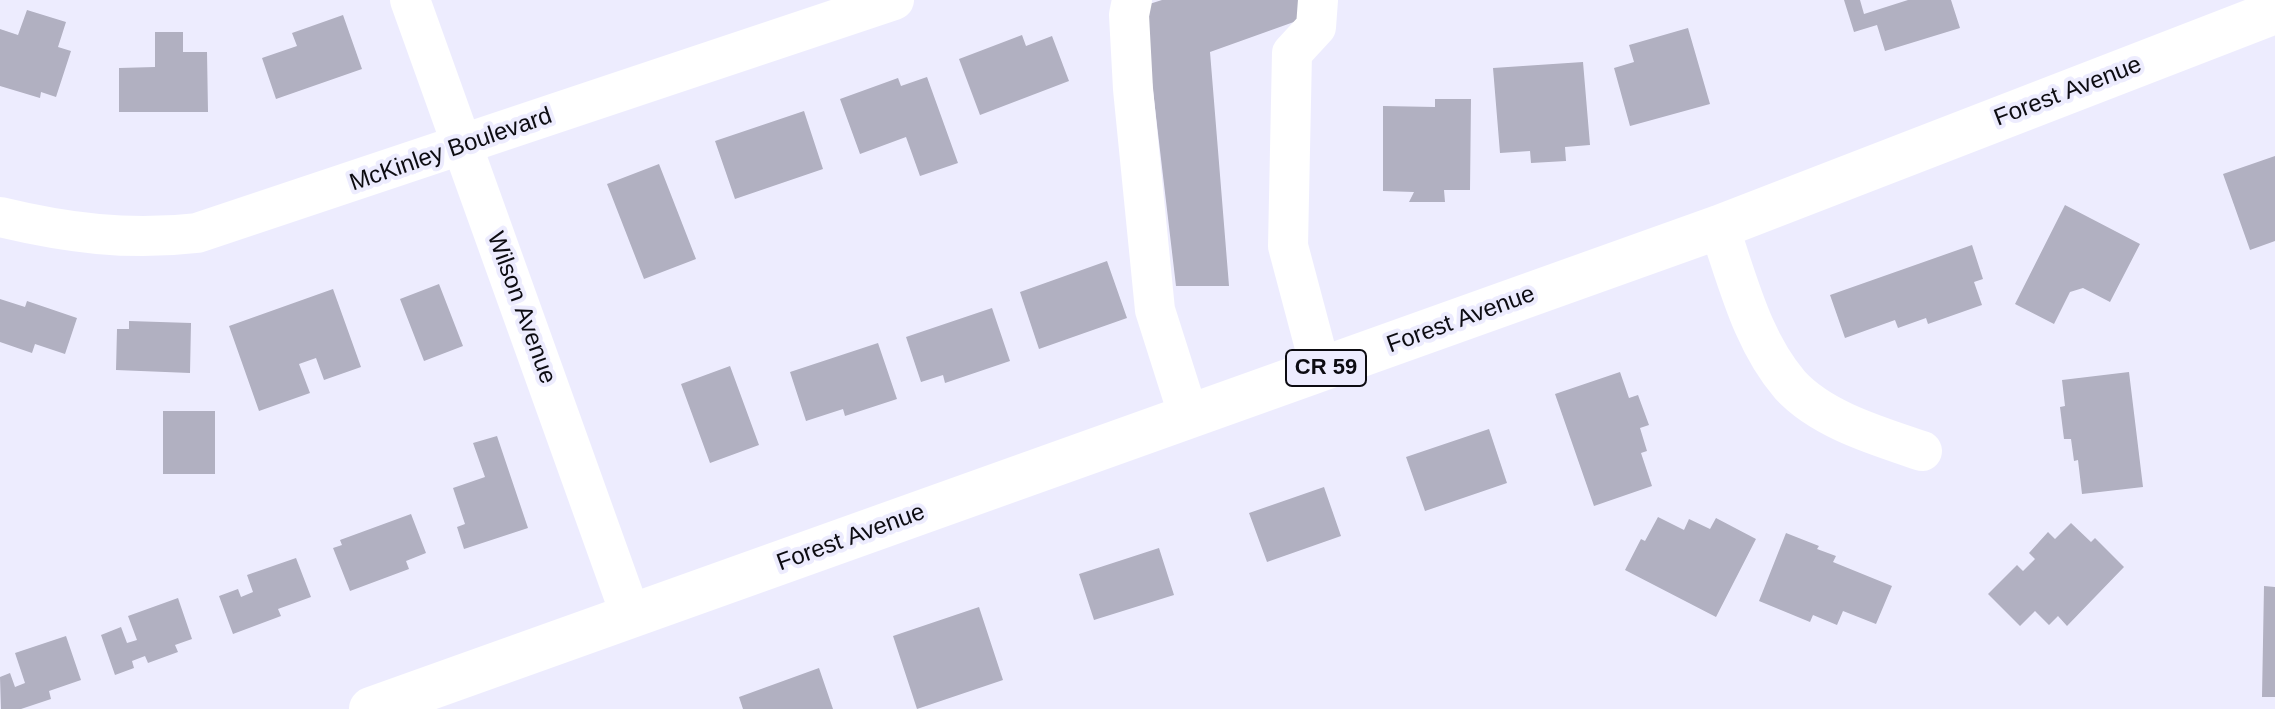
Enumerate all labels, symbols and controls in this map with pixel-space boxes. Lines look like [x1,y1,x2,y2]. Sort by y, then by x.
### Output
street label: Forest Avenue [1990,51,2146,133]
street label: McKinley Boulevard [346,102,556,198]
street label: Wilson Avenue [480,228,562,388]
street label: Forest Avenue [1383,280,1539,360]
road number: CR 59 [1286,350,1366,386]
street label: Forest Avenue [773,498,929,578]

